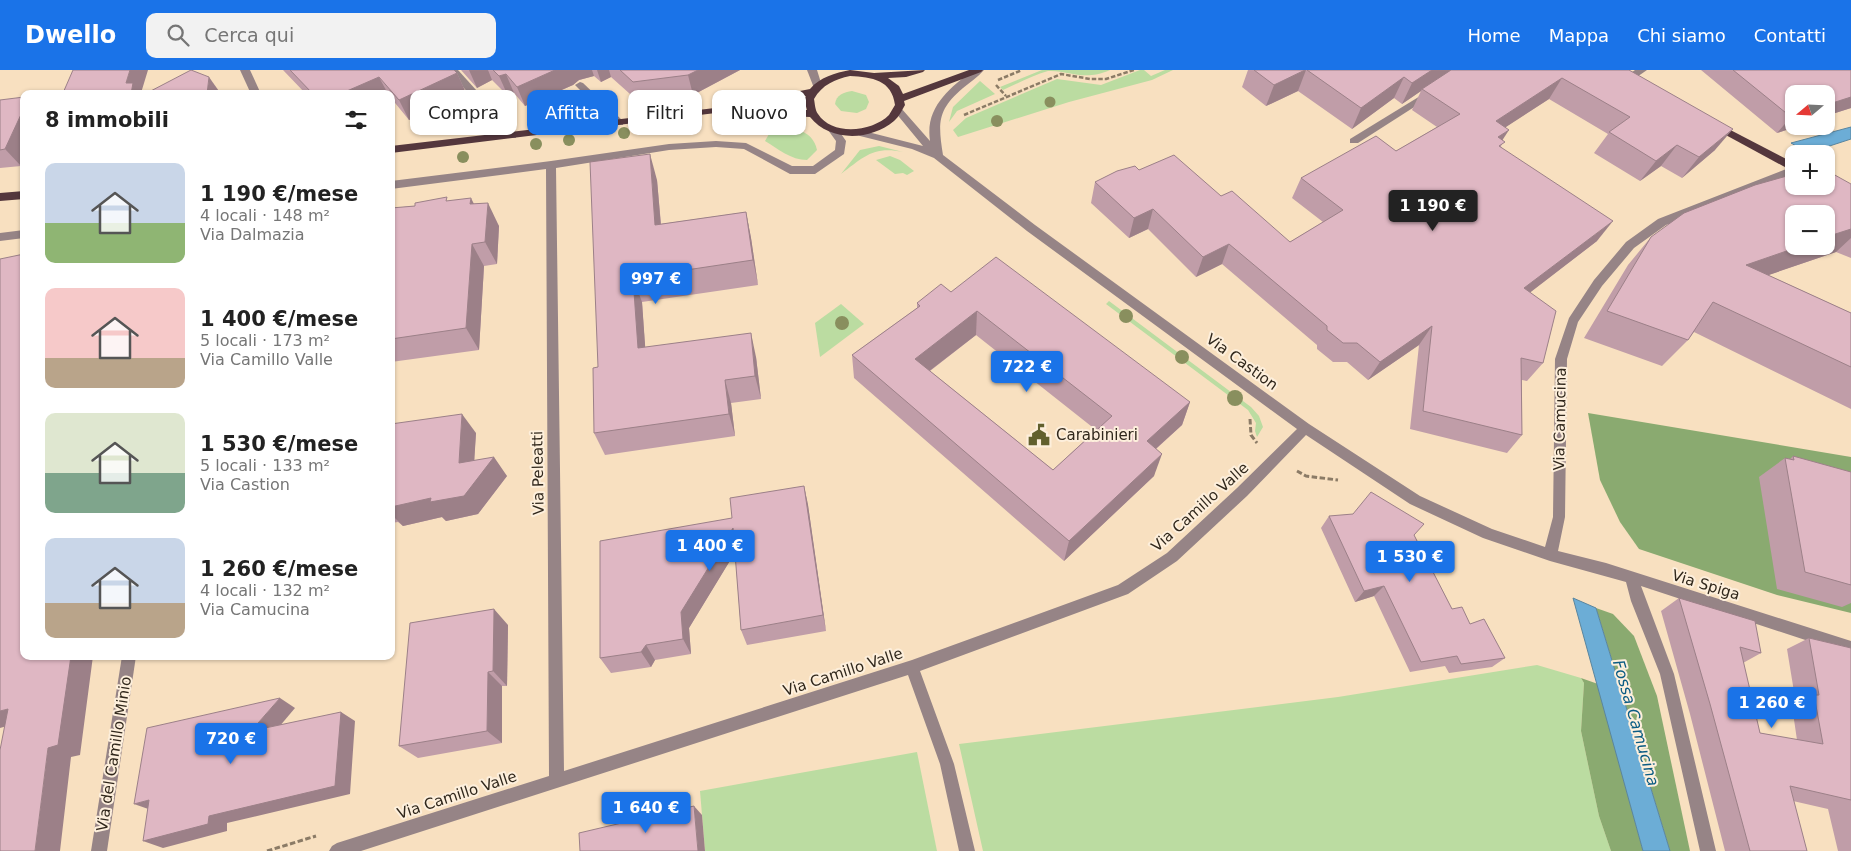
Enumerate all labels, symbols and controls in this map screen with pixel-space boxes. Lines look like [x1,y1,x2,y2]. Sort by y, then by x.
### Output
search box [146,13,496,58]
text: Dwello [25,21,116,49]
icon: search [164,21,192,49]
text: Cerca qui [204,24,294,46]
text: Home [1468,25,1521,46]
text: Mappa [1549,25,1609,46]
text: Chi siamo [1637,25,1726,46]
text: Contatti [1754,25,1826,46]
north arrow [1785,85,1835,135]
map controls [1785,85,1835,255]
chip: Compra [410,90,517,135]
chip: Affitta [527,90,618,135]
chip: Filtri [628,90,702,135]
chip: Nuovo [712,90,806,135]
icon: filters [342,106,370,134]
text: 8 immobili [45,108,169,132]
button: + [1785,145,1835,195]
text: 1 190 €/mese [200,182,358,206]
icon: home [85,183,145,243]
pin: 1 190 € [1387,190,1479,232]
text: 1 190 € [1400,196,1466,215]
button: − [1785,205,1835,255]
text: 4 locali · 148 m² [200,206,330,225]
text: Via Dalmazia [200,225,305,244]
pin: 997 € [621,262,691,305]
text: 997 € [631,269,681,288]
text: 1 400 €/mese [200,307,358,331]
icon: home [85,308,145,368]
street label: Via Castion [1203,330,1281,394]
text: 5 locali · 173 m² [200,331,330,350]
text: Via Camillo Valle [200,350,333,369]
pin: 722 € [992,350,1062,393]
text: 722 € [1002,357,1052,376]
street label: Via Camucina [1550,367,1570,471]
public building icon: Carabinieri [1026,422,1052,448]
place label: Carabinieri [1056,426,1138,444]
street label: Via Peleatti [528,431,548,515]
text: 1 530 €/mese [200,432,358,456]
icon: home [85,433,145,493]
text: 5 locali · 133 m² [200,456,330,475]
street label: Via Camillo Valle [1148,459,1252,555]
text: Via Castion [200,475,290,494]
pin: 1 400 € [664,530,756,572]
text: 1 400 € [677,536,743,555]
pin: 1 530 € [1364,540,1456,583]
text: 1 530 € [1377,547,1443,566]
text: 1 260 €/mese [200,557,358,581]
icon: home [85,558,145,618]
street label: Via Spiga [1670,566,1742,604]
text: 4 locali · 132 m² [200,581,330,600]
text: Via Camucina [200,600,310,619]
street label: Via Camillo Valle [781,644,905,700]
water label: Fossa Camucina [1609,658,1663,788]
street label: Via del Camillo Minio [93,675,135,833]
pin: 1 260 € [1726,686,1818,729]
text: 1 260 € [1739,693,1805,712]
pin: 720 € [196,722,266,765]
text: 720 € [206,729,256,748]
street label: Via Camillo Valle [395,767,519,823]
pin: 1 640 € [600,792,692,834]
text: 1 640 € [613,798,679,817]

